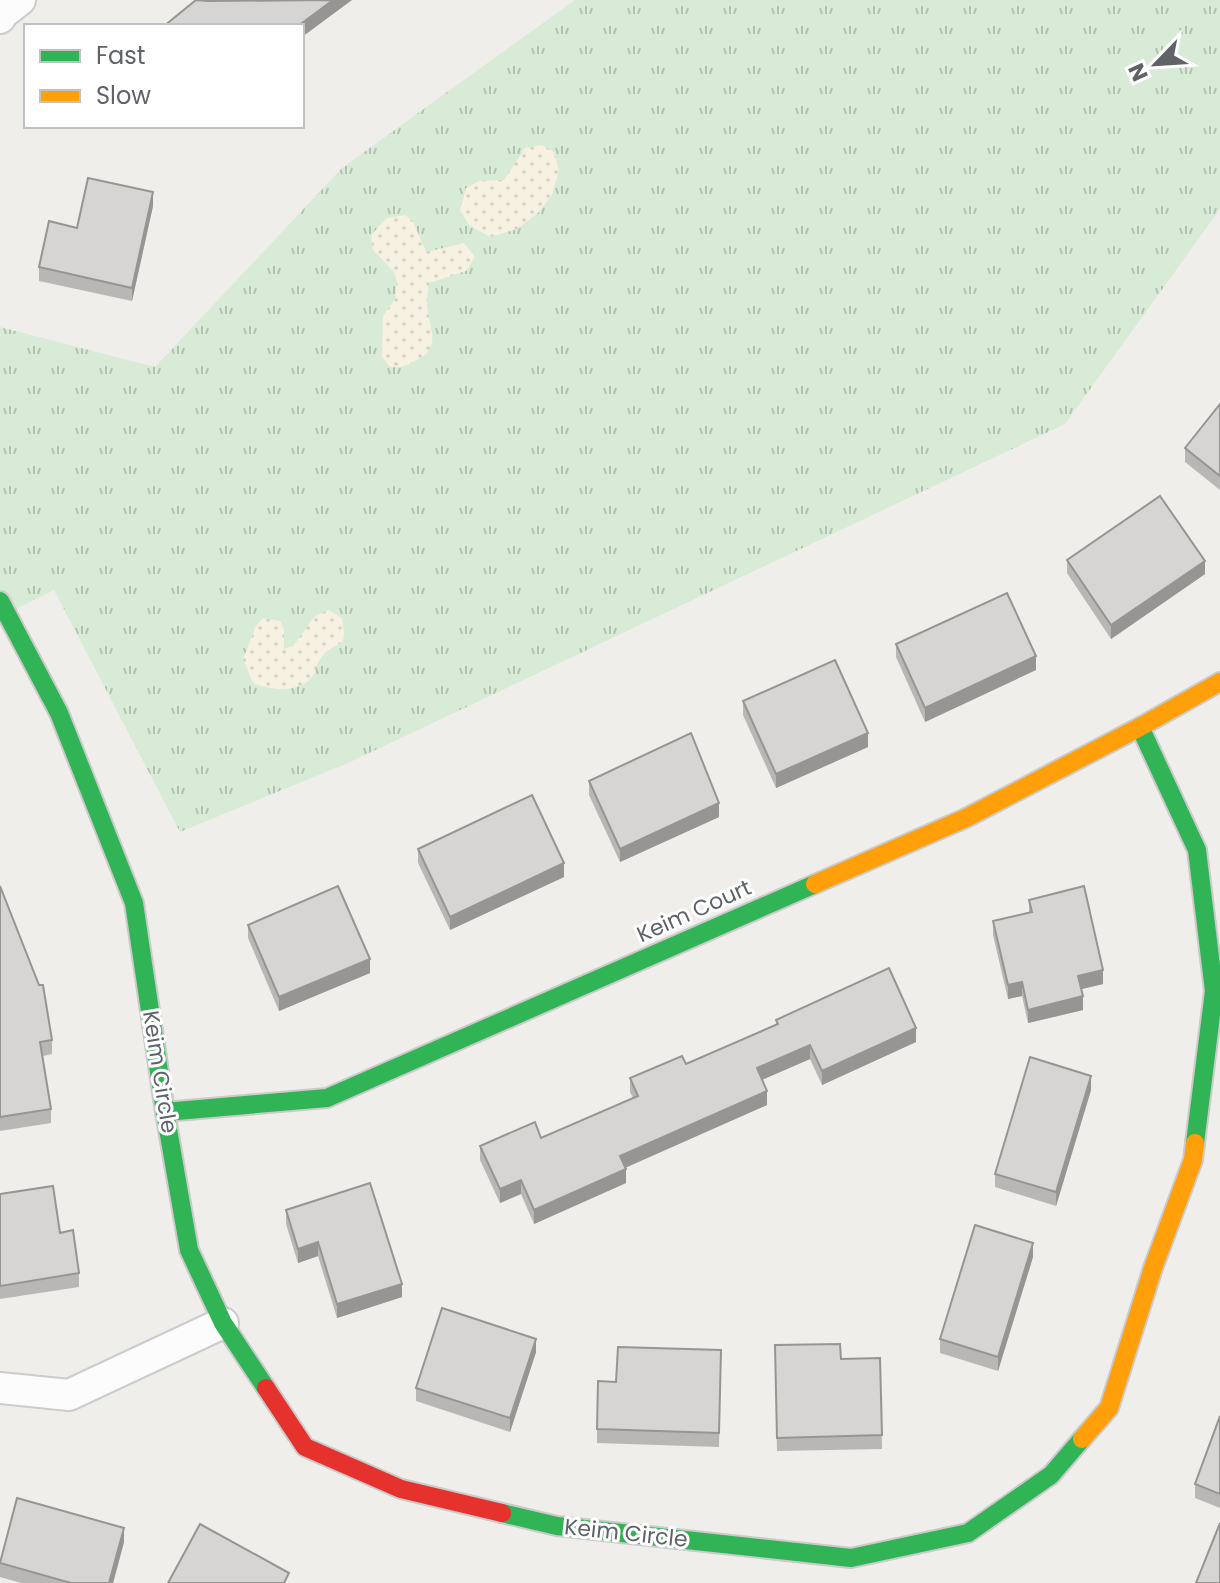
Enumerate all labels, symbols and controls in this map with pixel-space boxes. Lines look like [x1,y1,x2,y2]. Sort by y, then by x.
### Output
legend [24,24,304,128]
north arrow [1116,24,1196,104]
text: Fast [96,39,146,72]
text: N [1121,58,1156,86]
text: Slow [96,79,151,112]
street label: Keim Court [632,872,756,950]
street label: Keim Circle [135,1008,185,1136]
street label: Keim Circle [563,1511,689,1555]

